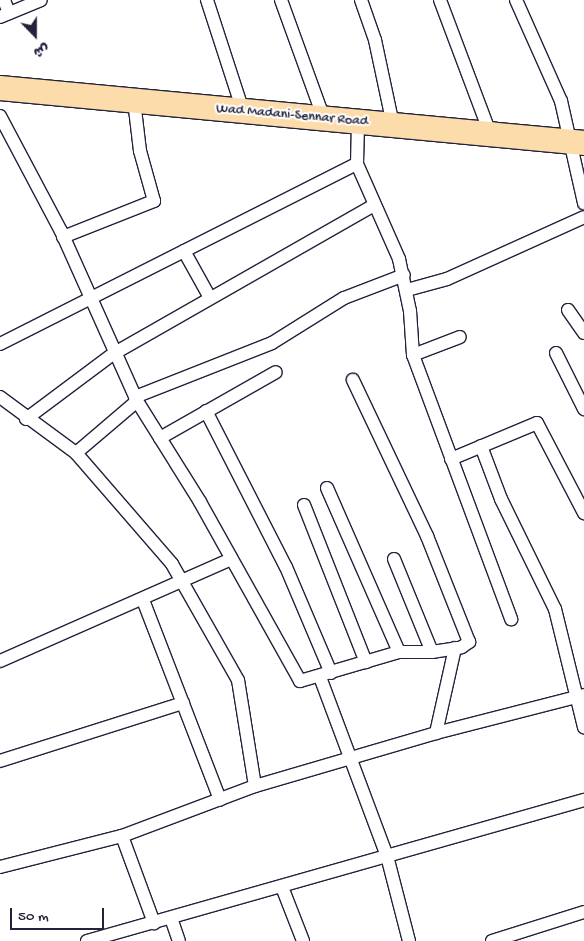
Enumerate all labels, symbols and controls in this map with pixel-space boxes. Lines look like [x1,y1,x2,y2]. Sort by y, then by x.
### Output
north arrow [10,10,60,60]
text: ش [30,39,51,60]
street label: Wad Madani-Sennar Road [215,101,369,131]
scale bar [12,898,106,930]
text: 50 m [18,908,49,926]

